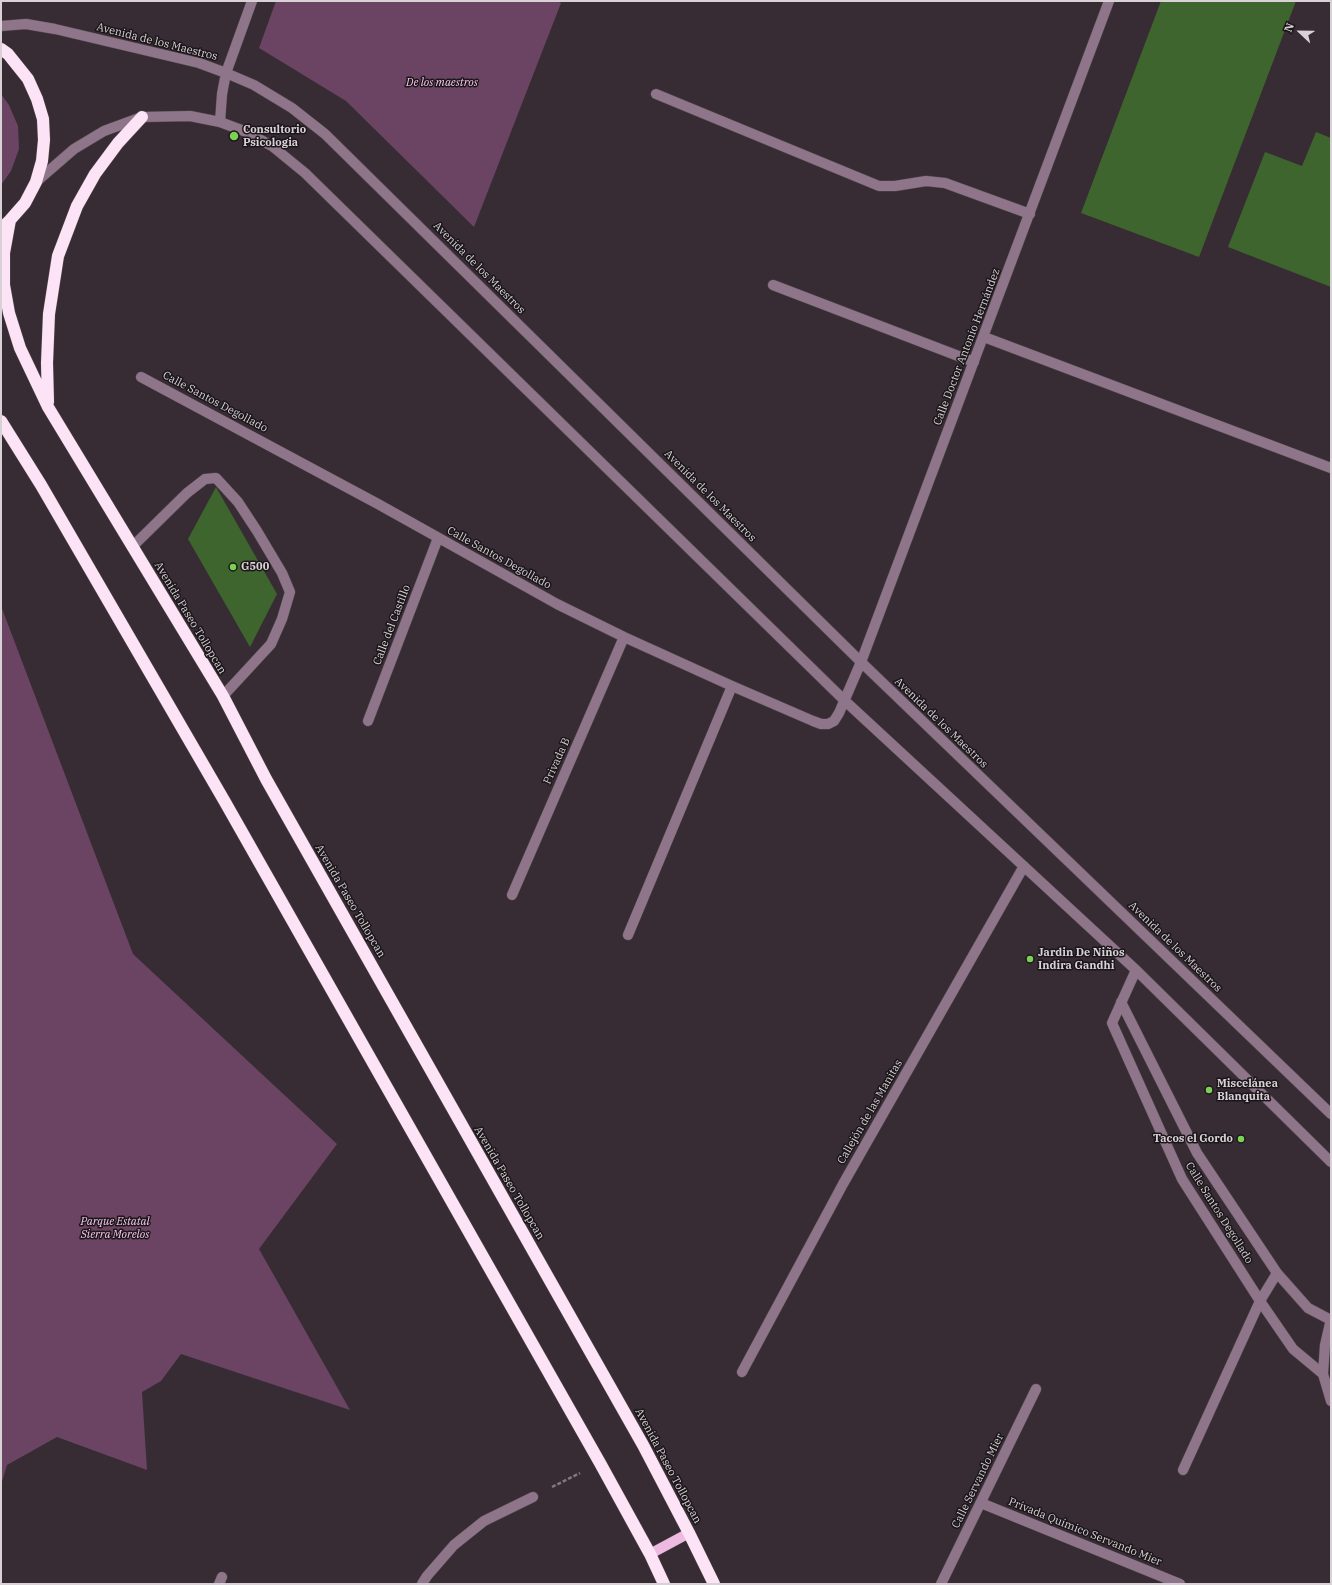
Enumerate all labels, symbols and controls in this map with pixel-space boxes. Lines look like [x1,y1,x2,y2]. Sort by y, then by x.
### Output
north arrow [1280,12,1320,52]
street label: Avenida de los Maestros [95,21,219,63]
text: N [1281,21,1297,34]
park label: De los maestros [406,76,478,90]
place label: Consultorio Psicologia [243,123,306,149]
marker: Consultorio Psicologia [228,130,240,142]
street label: Avenida de los Maestros [430,219,528,317]
street label: Calle Doctor Antonio Hernández [931,267,1003,427]
street label: Calle Santos Degollado [160,369,270,435]
street label: Avenida de los Maestros [661,447,759,545]
street label: Calle Santos Degollado [445,524,553,592]
street label: Avenida Paseo Tollopcan [151,559,229,677]
place label: G500 [241,560,269,574]
marker: G500 [228,562,238,572]
street label: Calle del Castillo [371,583,413,667]
street label: Avenida de los Maestros [892,675,990,771]
street label: Privada B [541,736,573,786]
street label: Avenida Paseo Tollopcan [312,842,388,960]
street label: Avenida de los Maestros [1126,899,1224,995]
place label: Jardin De Niños Indira Gandhi [1038,946,1125,972]
marker: Jardin De Niños Indira Gandhi [1025,954,1035,964]
street label: Callejón de las Manitas [835,1057,905,1167]
place label: Miscelánea Blanquita [1217,1077,1278,1103]
marker: Miscelánea Blanquita [1204,1085,1214,1095]
street label: Avenida Paseo Tollopcan [471,1124,547,1242]
place label: Tacos el Gordo [1153,1132,1233,1146]
marker: Tacos el Gordo [1236,1134,1246,1144]
street label: Calle Santos Degollado [1182,1160,1256,1266]
park label: Parque Estatal Sierra Morelos [80,1215,150,1241]
street label: Avenida Paseo Tollopcan [632,1406,704,1526]
street label: Calle Servando Mier [949,1432,1007,1530]
street label: Privada Químico Servando Mier [1006,1495,1164,1569]

